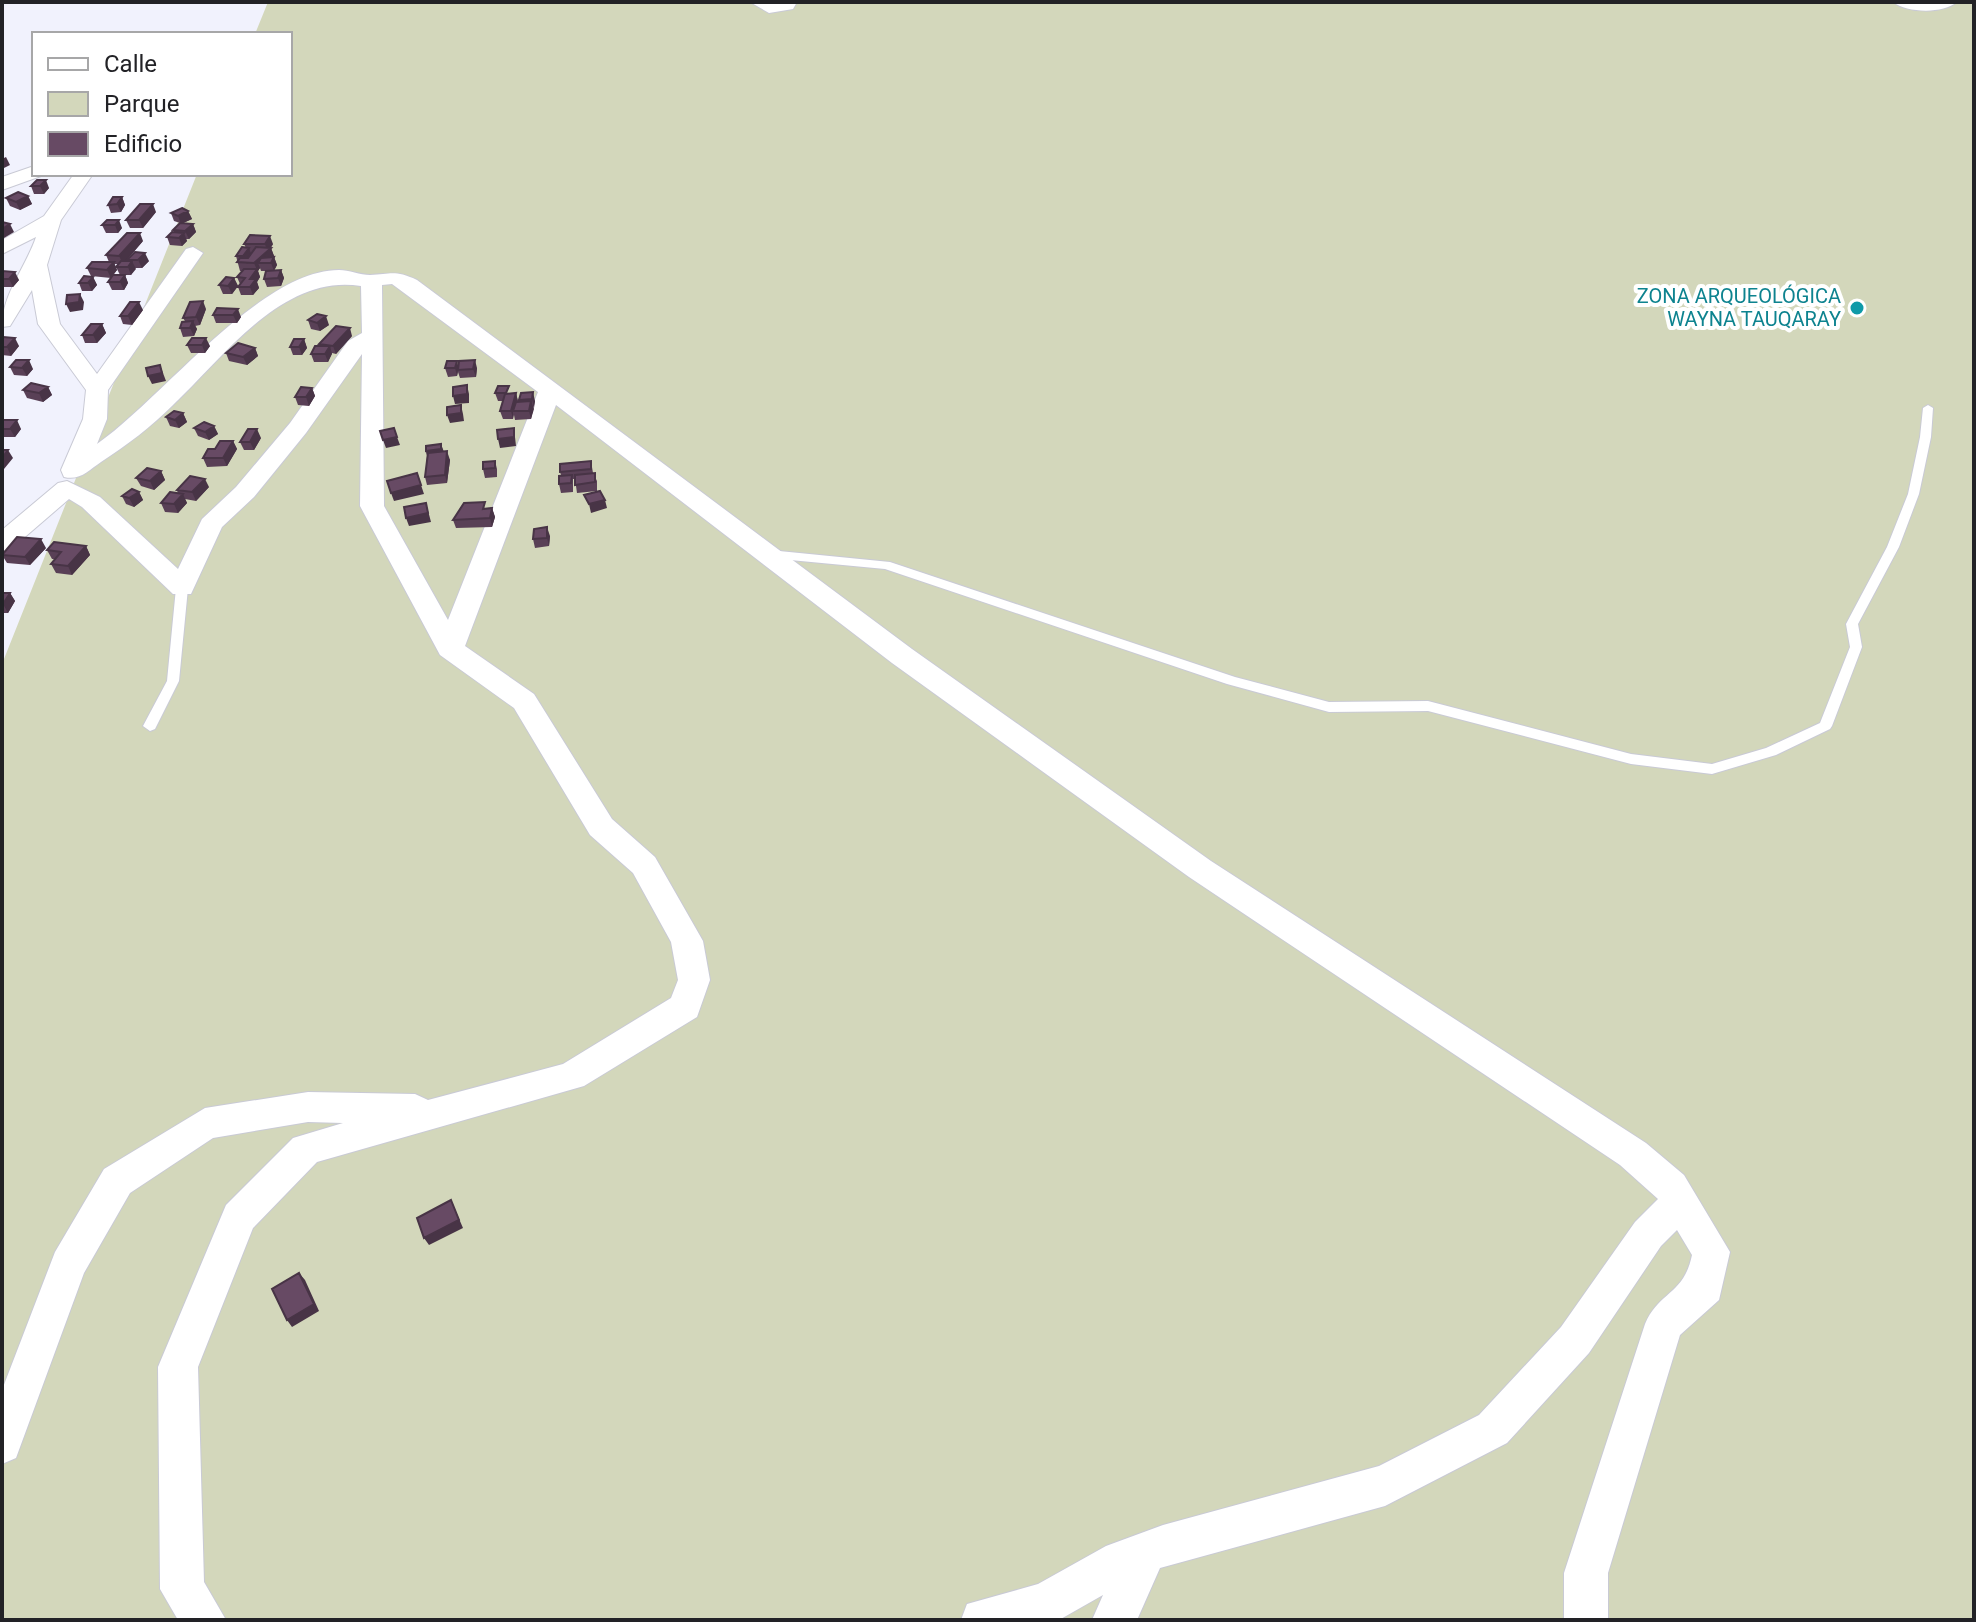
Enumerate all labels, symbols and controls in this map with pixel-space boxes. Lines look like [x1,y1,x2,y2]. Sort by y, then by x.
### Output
legend [32,32,292,176]
text: Calle [104,50,157,78]
text: Parque [104,90,180,118]
text: Edificio [104,130,182,158]
place label: ZONA ARQUEOLÓGICA WAYNA TAUQARAY [1637,284,1841,331]
marker: ZONA ARQUEOLÓGICA WAYNA TAUQARAY [1848,299,1866,317]

